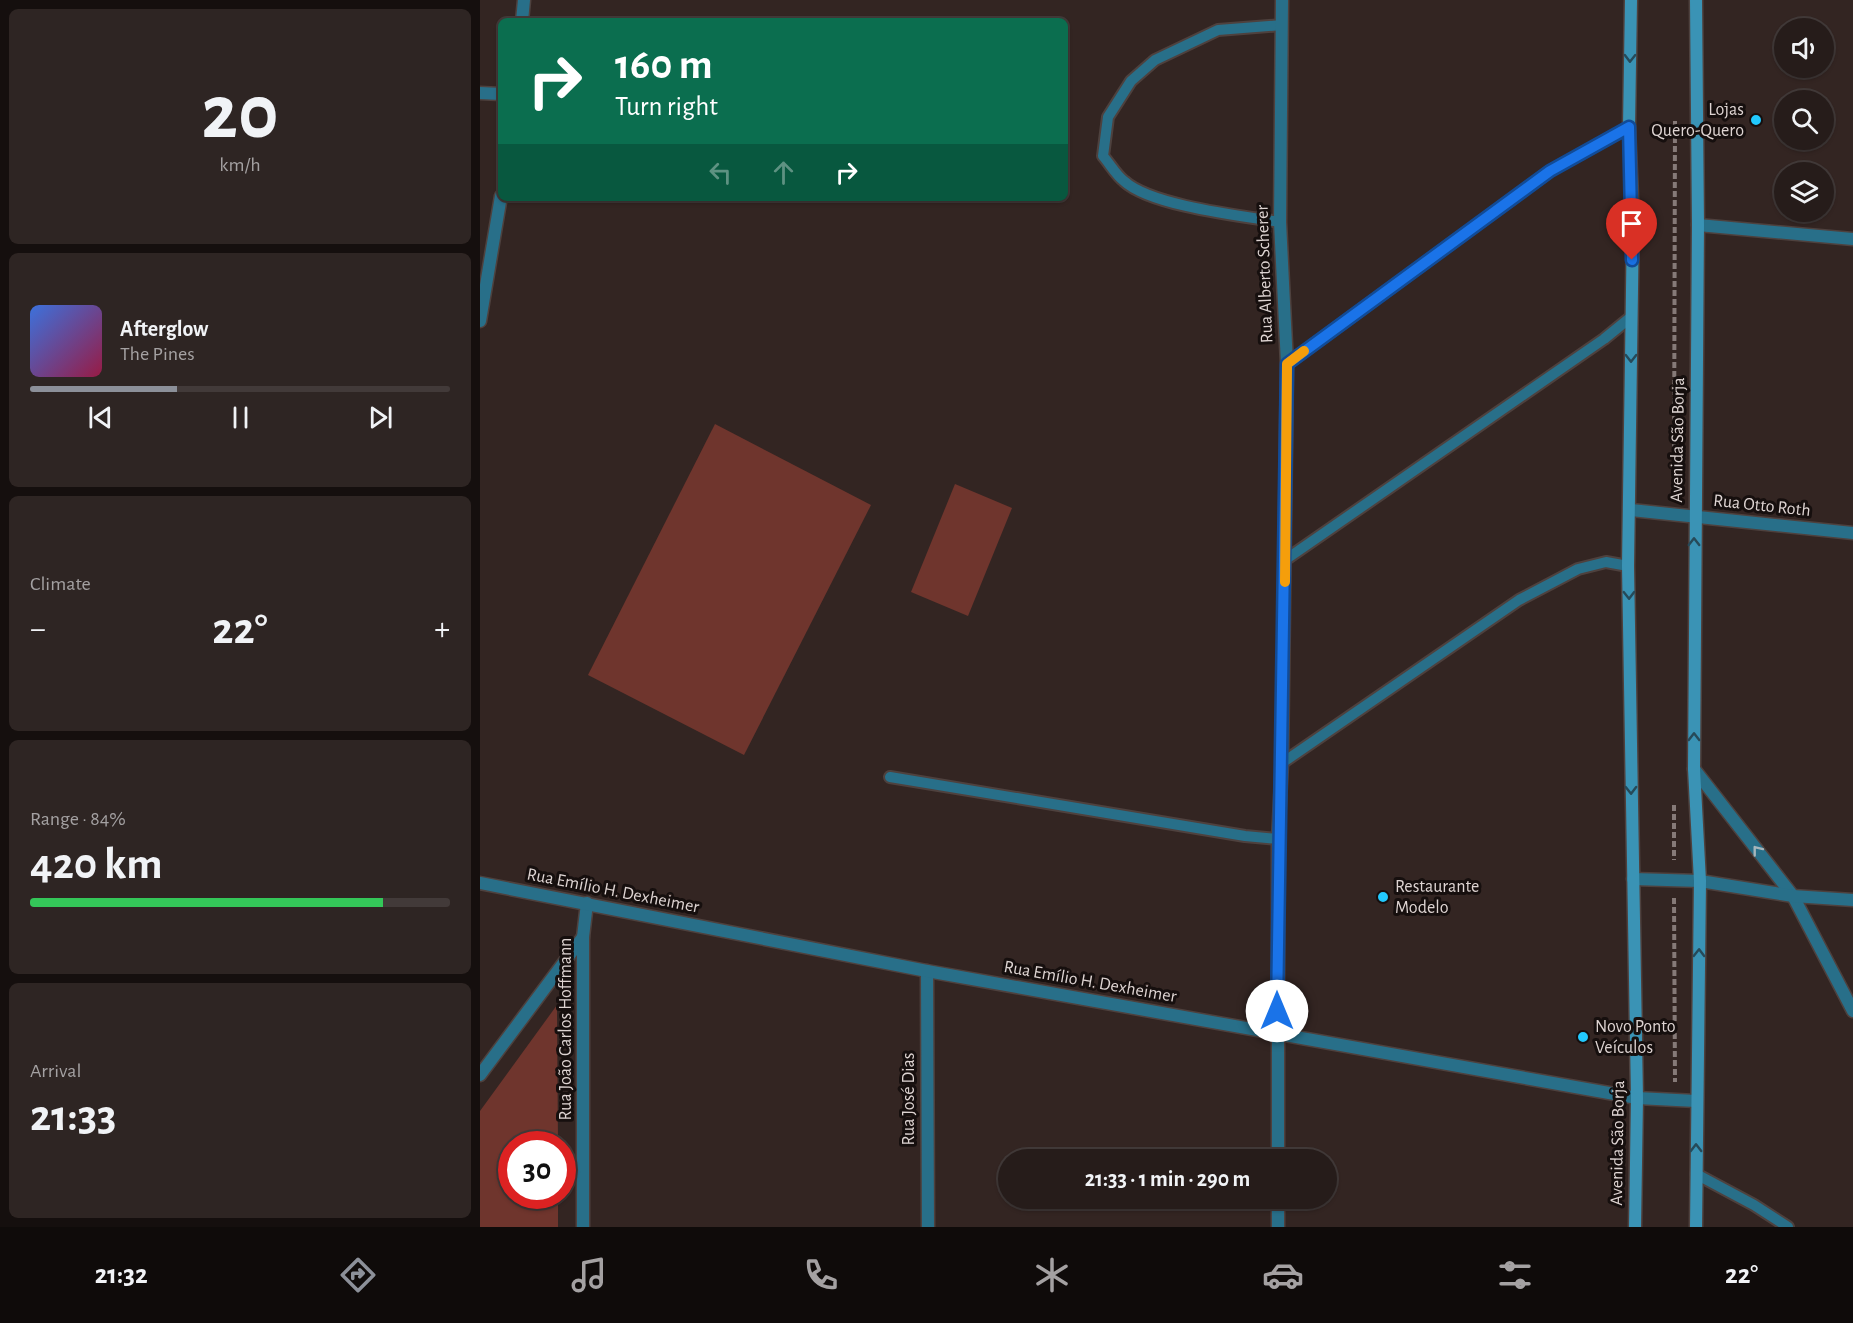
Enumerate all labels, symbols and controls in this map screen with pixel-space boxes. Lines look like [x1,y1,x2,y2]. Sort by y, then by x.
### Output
map controls [1774,18,1834,222]
button: sound [1774,18,1834,78]
icon: right [516,42,594,120]
text: 160 m [615,44,713,86]
one-way arrow [1624,54,1636,63]
text: 20 [201,75,279,153]
button: search [1774,90,1834,150]
text: Turn right [615,93,718,120]
place label: Lojas Quero-Quero [1651,101,1744,140]
marker: Lojas Quero-Quero [1749,113,1763,127]
text: km/h [219,155,261,175]
icon: left [704,156,737,189]
icon: ahead [767,156,800,189]
icon: right [830,156,863,189]
button: layers [1774,162,1834,222]
pin [1606,198,1657,260]
street label: Rua Alberto Scherer [1254,204,1276,343]
icon: arrive [1615,207,1648,240]
text: Afterglow [120,318,208,340]
text: The Pines [120,344,195,364]
one-way arrow [1625,354,1637,363]
street label: Avenida São Borja [1668,377,1688,503]
icon: previous [84,401,117,434]
icon: pause [224,401,257,434]
icon: next [364,401,397,434]
street label: Rua Otto Roth [1712,492,1812,520]
one-way arrow [1688,537,1701,546]
text: Climate [30,574,91,594]
one-way arrow [1622,591,1635,600]
text: 22° [212,607,268,652]
text: − [30,613,46,646]
text: + [434,613,450,646]
one-way arrow [1688,732,1700,741]
one-way arrow [1625,786,1638,795]
text: Range · 84% [30,809,126,829]
text: 420 km [30,842,163,887]
one-way arrow [1753,845,1764,856]
street label: Rua Emílio H. Dexheimer [525,865,701,917]
place label: Restaurante Modelo [1395,878,1479,917]
marker: Restaurante Modelo [1376,890,1390,904]
street label: Rua João Carlos Hoffmann [557,938,575,1120]
one-way arrow [1692,948,1705,957]
street label: Rua Emílio H. Dexheimer [1002,958,1178,1006]
position arrow [1245,979,1309,1043]
place label: Novo Ponto Veículos [1595,1018,1676,1057]
marker: Novo Ponto Veículos [1576,1030,1590,1044]
street label: Rua José Dias [900,1052,918,1146]
text: Arrival [30,1061,81,1081]
street label: Avenida São Borja [1608,1080,1628,1206]
text: 21:33 [30,1094,117,1139]
speed limit sign: 30 [498,1131,576,1209]
one-way arrow [1690,1143,1702,1152]
text: 21:33 · 1 min · 290 m [1085,1168,1250,1190]
icon: directions [337,1254,379,1296]
icon: music [568,1254,610,1296]
icon: phone [800,1254,842,1296]
icon: climate [1031,1254,1073,1296]
icon: car [1262,1254,1304,1296]
icon: filters [1494,1254,1536,1296]
text: 21:32 [95,1261,148,1288]
text: 22° [1725,1261,1758,1288]

